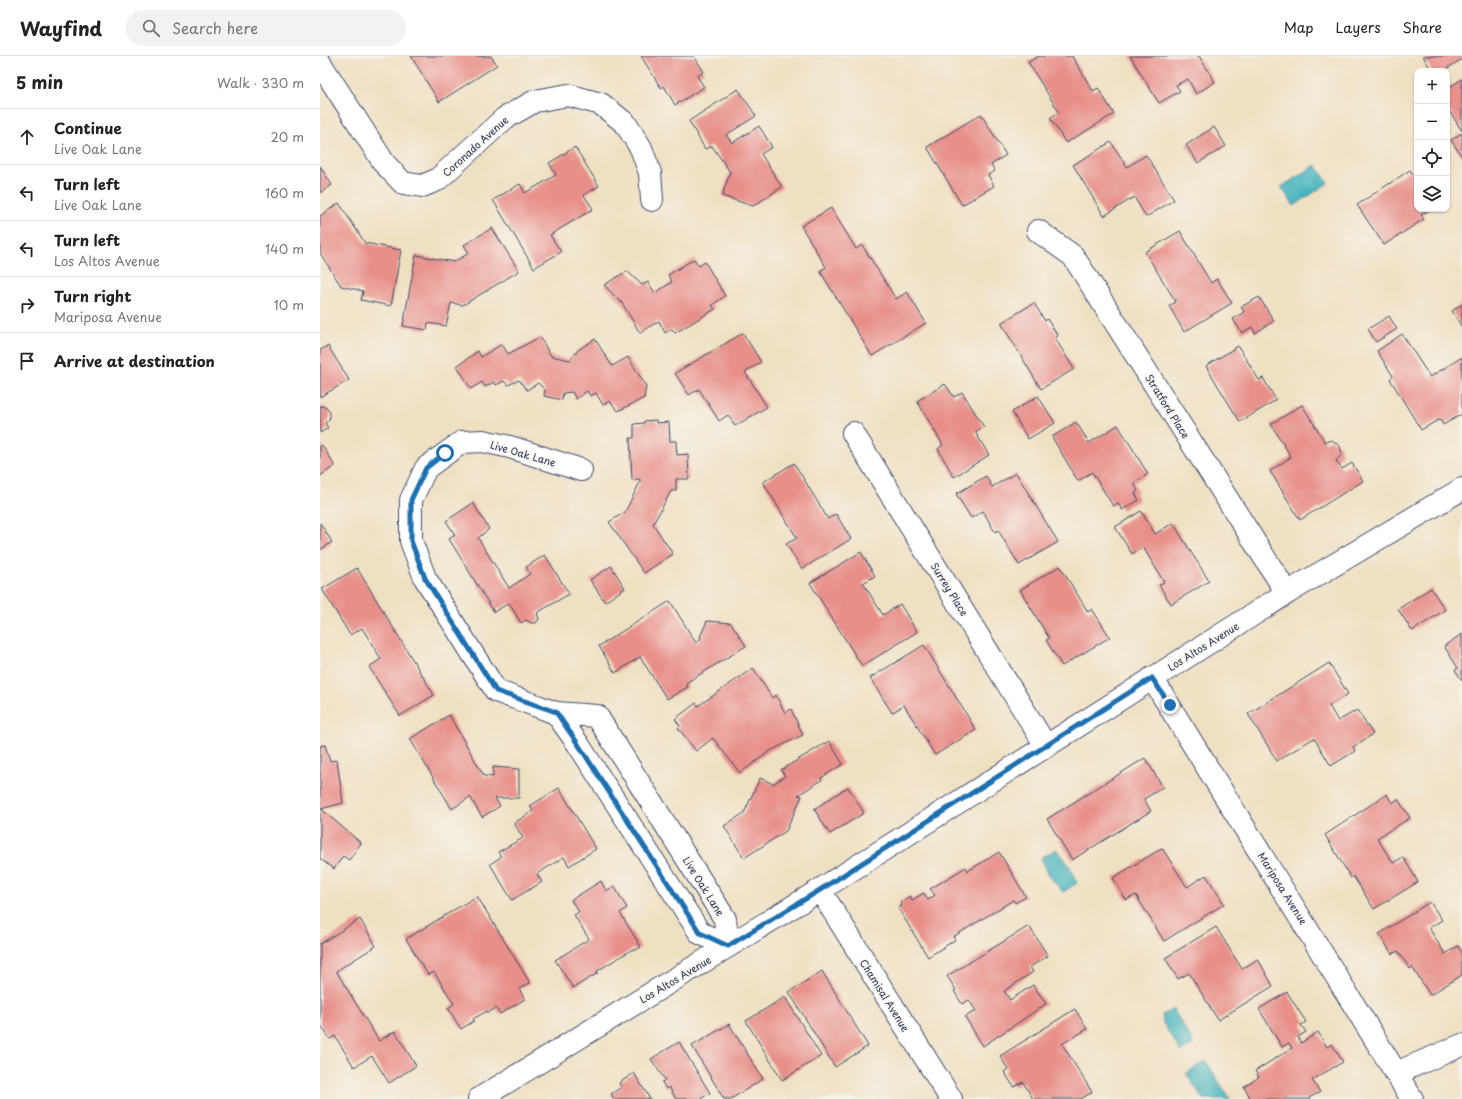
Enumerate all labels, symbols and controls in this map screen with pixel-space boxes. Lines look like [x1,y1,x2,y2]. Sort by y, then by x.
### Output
search box [126,10,406,46]
text: Wayfind [20,14,102,42]
text: Search here [172,16,258,39]
icon: search [140,17,162,39]
text: Map [1284,17,1314,38]
text: Layers [1336,17,1381,38]
text: Share [1403,17,1442,38]
map controls [1414,68,1450,212]
button: + [1414,68,1450,104]
text: 5 min [16,69,63,95]
text: Walk · 330 m [217,73,304,92]
button: − [1414,104,1450,140]
street label: Coronado Avenue [439,112,512,180]
text: Continue [54,116,122,139]
icon: ahead [16,126,38,148]
text: 20 m [270,127,304,146]
text: Live Oak Lane [54,139,142,158]
button: locate [1414,140,1450,176]
text: Turn left [54,172,120,195]
button: layers [1414,176,1450,212]
icon: left [16,182,38,204]
text: 160 m [265,183,304,202]
text: Live Oak Lane [54,195,142,214]
text: Turn left [54,228,120,251]
icon: left [16,238,38,260]
text: 140 m [265,239,304,258]
text: Los Altos Avenue [54,251,160,270]
text: Turn right [54,284,131,307]
icon: right [16,294,38,316]
text: 10 m [274,295,304,314]
text: Mariposa Avenue [54,307,162,326]
text: Arrive at destination [54,349,215,372]
icon: arrive [16,350,38,372]
street label: Stratford Place [1142,371,1194,441]
street label: Live Oak Lane [489,437,557,469]
route start [436,444,454,462]
street label: Surrey Place [928,559,972,619]
street label: Los Altos Avenue [1164,618,1242,674]
route end [1161,696,1179,714]
street label: Mariposa Avenue [1255,849,1311,927]
street label: Live Oak Lane [680,853,728,919]
street label: Los Altos Avenue [636,951,714,1006]
street label: Chamisal Avenue [857,956,914,1035]

